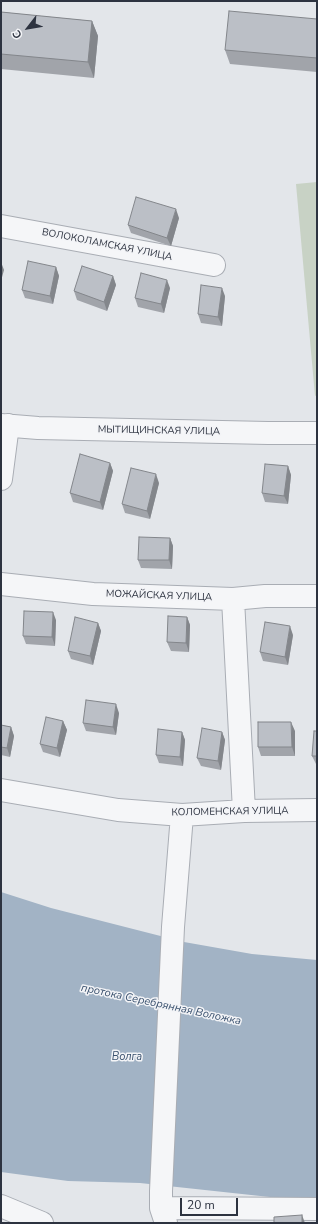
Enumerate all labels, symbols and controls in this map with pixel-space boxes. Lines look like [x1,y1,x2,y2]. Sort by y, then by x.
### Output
north arrow [8,8,48,48]
text: С [9,27,26,42]
street label: ВОЛОКОЛАМСКАЯ УЛИЦА [41,226,173,264]
street label: МЫТИЩИНСКАЯ УЛИЦА [98,424,220,438]
street label: МОЖАЙСКАЯ УЛИЦА [106,588,212,604]
street label: КОЛОМЕНСКАЯ УЛИЦА [171,805,289,819]
water label: протока Серебрянная Воложка [80,982,242,1028]
water label: Волга [112,1050,142,1064]
scale bar [182,1190,240,1216]
text: 20 m [187,1197,215,1213]

